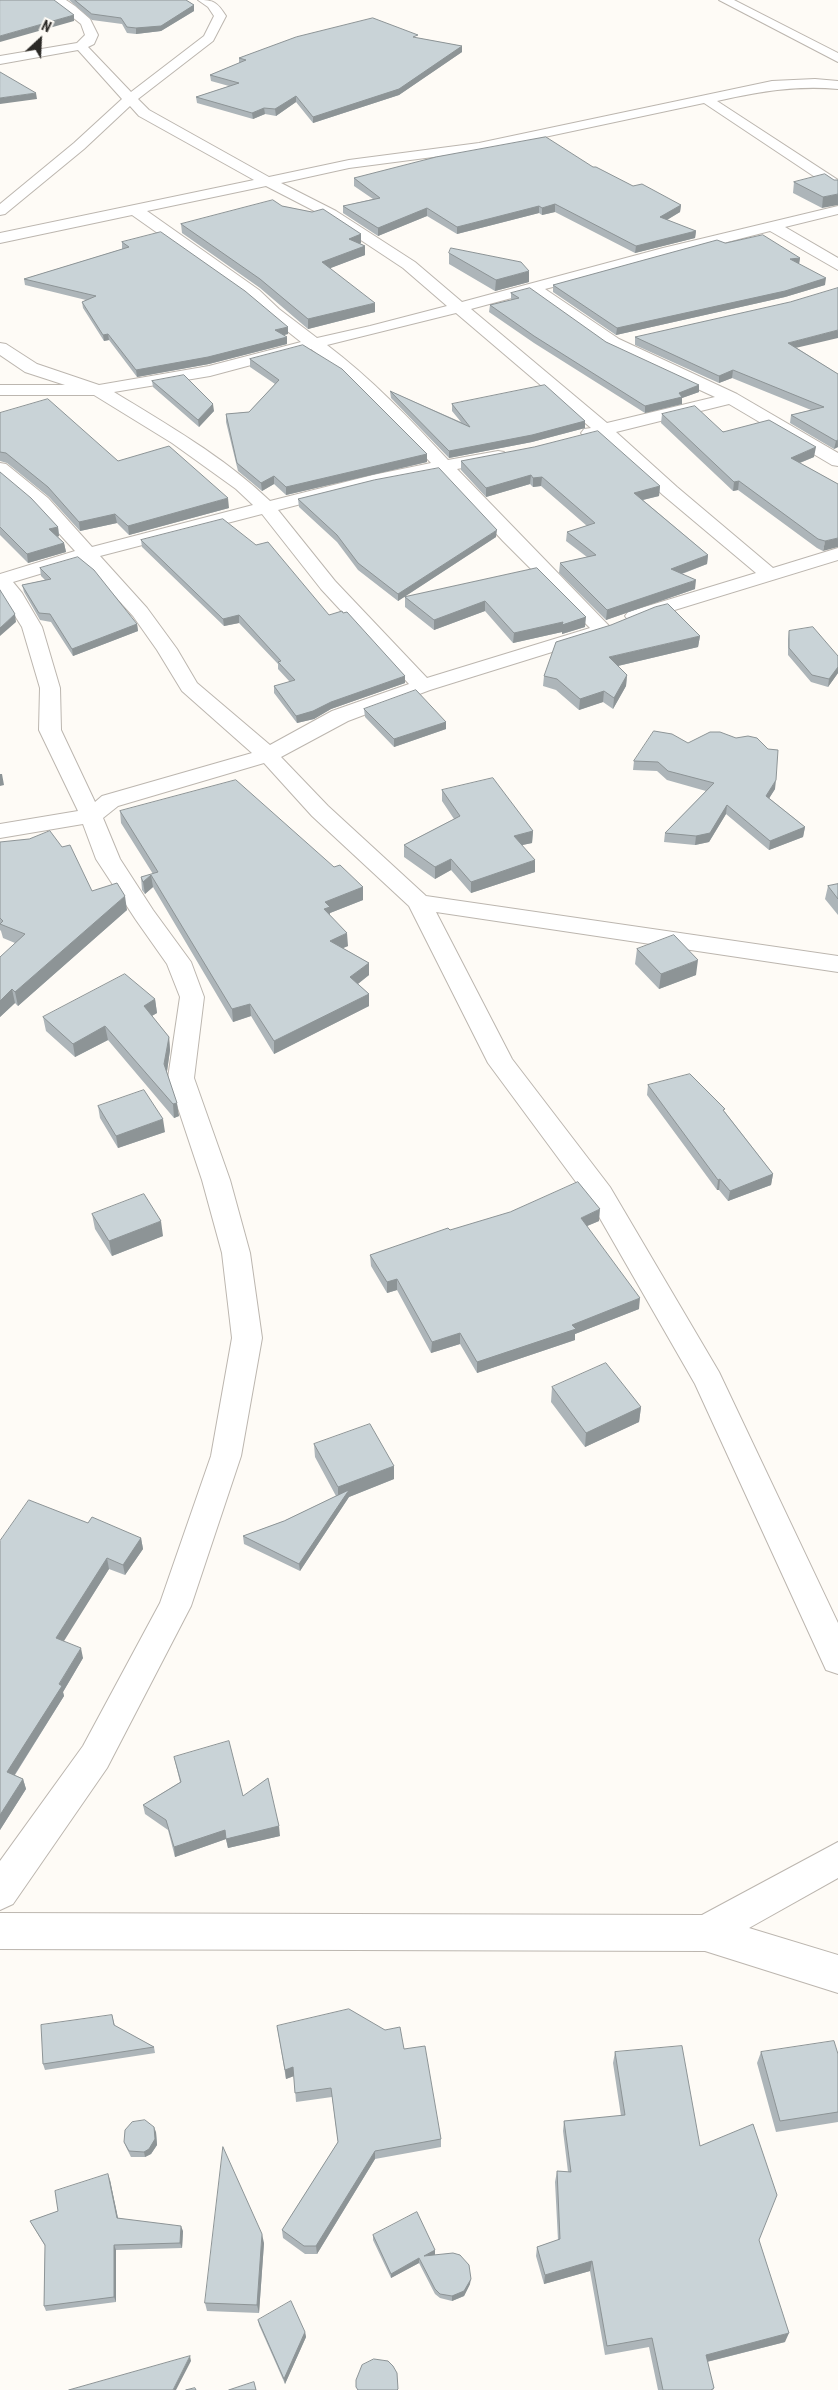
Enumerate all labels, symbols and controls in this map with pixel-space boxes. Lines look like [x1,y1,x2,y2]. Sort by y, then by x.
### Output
north arrow [15,15,65,65]
text: N [39,17,54,35]

